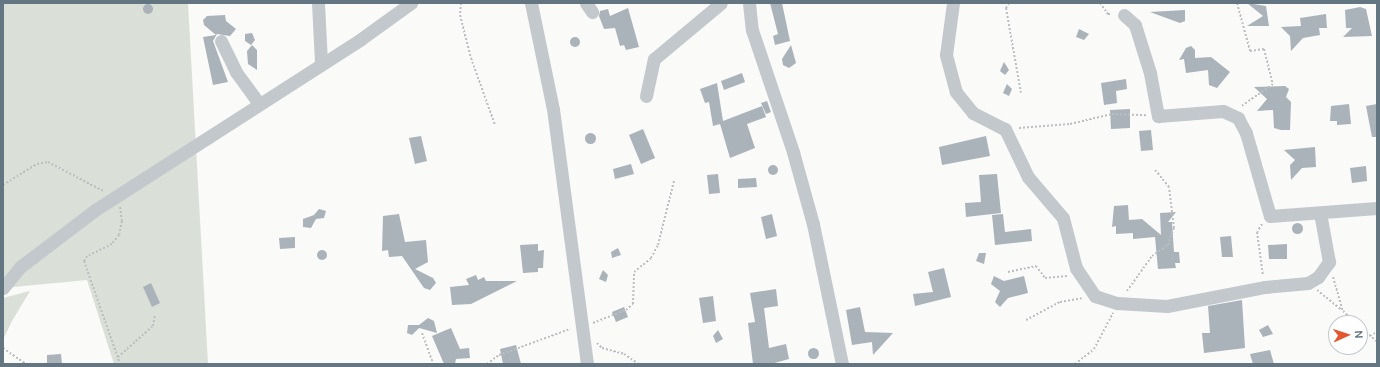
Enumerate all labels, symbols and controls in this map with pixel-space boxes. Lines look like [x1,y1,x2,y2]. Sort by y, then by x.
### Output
north arrow [1328,315,1368,355]
text: N [1353,330,1365,339]

